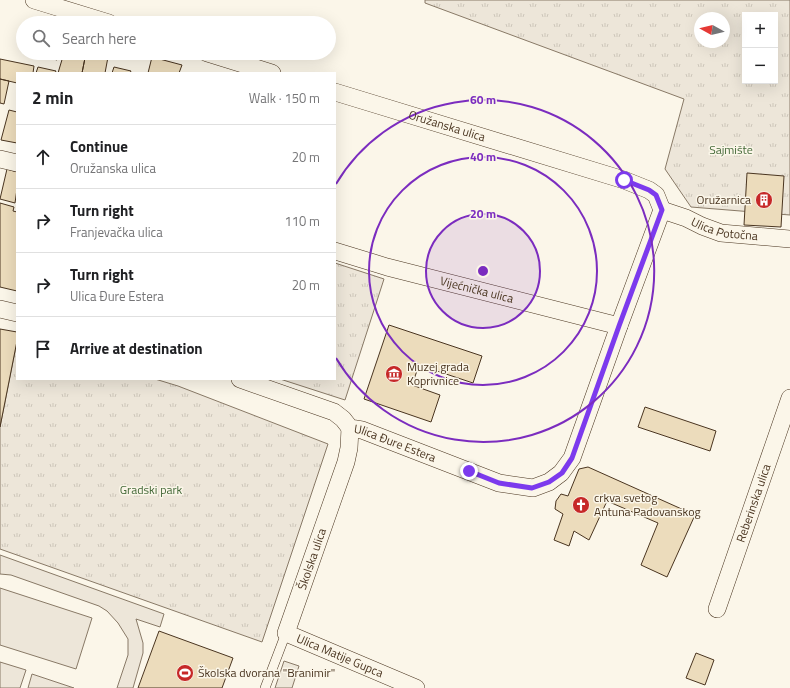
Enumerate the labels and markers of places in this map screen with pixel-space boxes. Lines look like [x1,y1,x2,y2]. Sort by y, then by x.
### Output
place label: Oružarnica [697,190,751,209]
building icon: Oružarnica [754,190,774,210]
centre of rings [476,264,490,278]
place label: Muzej grada Koprivnice [407,357,469,390]
museum icon: Muzej grada Koprivnice [384,364,404,384]
place label: crkva svetog Antuna Padovanskog [594,488,701,521]
church icon: crkva svetog Antuna Padovanskog [571,495,591,515]
sports icon: Školska dvorana "Branimir" [175,663,195,683]
place label: Školska dvorana "Branimir" [198,663,335,682]

